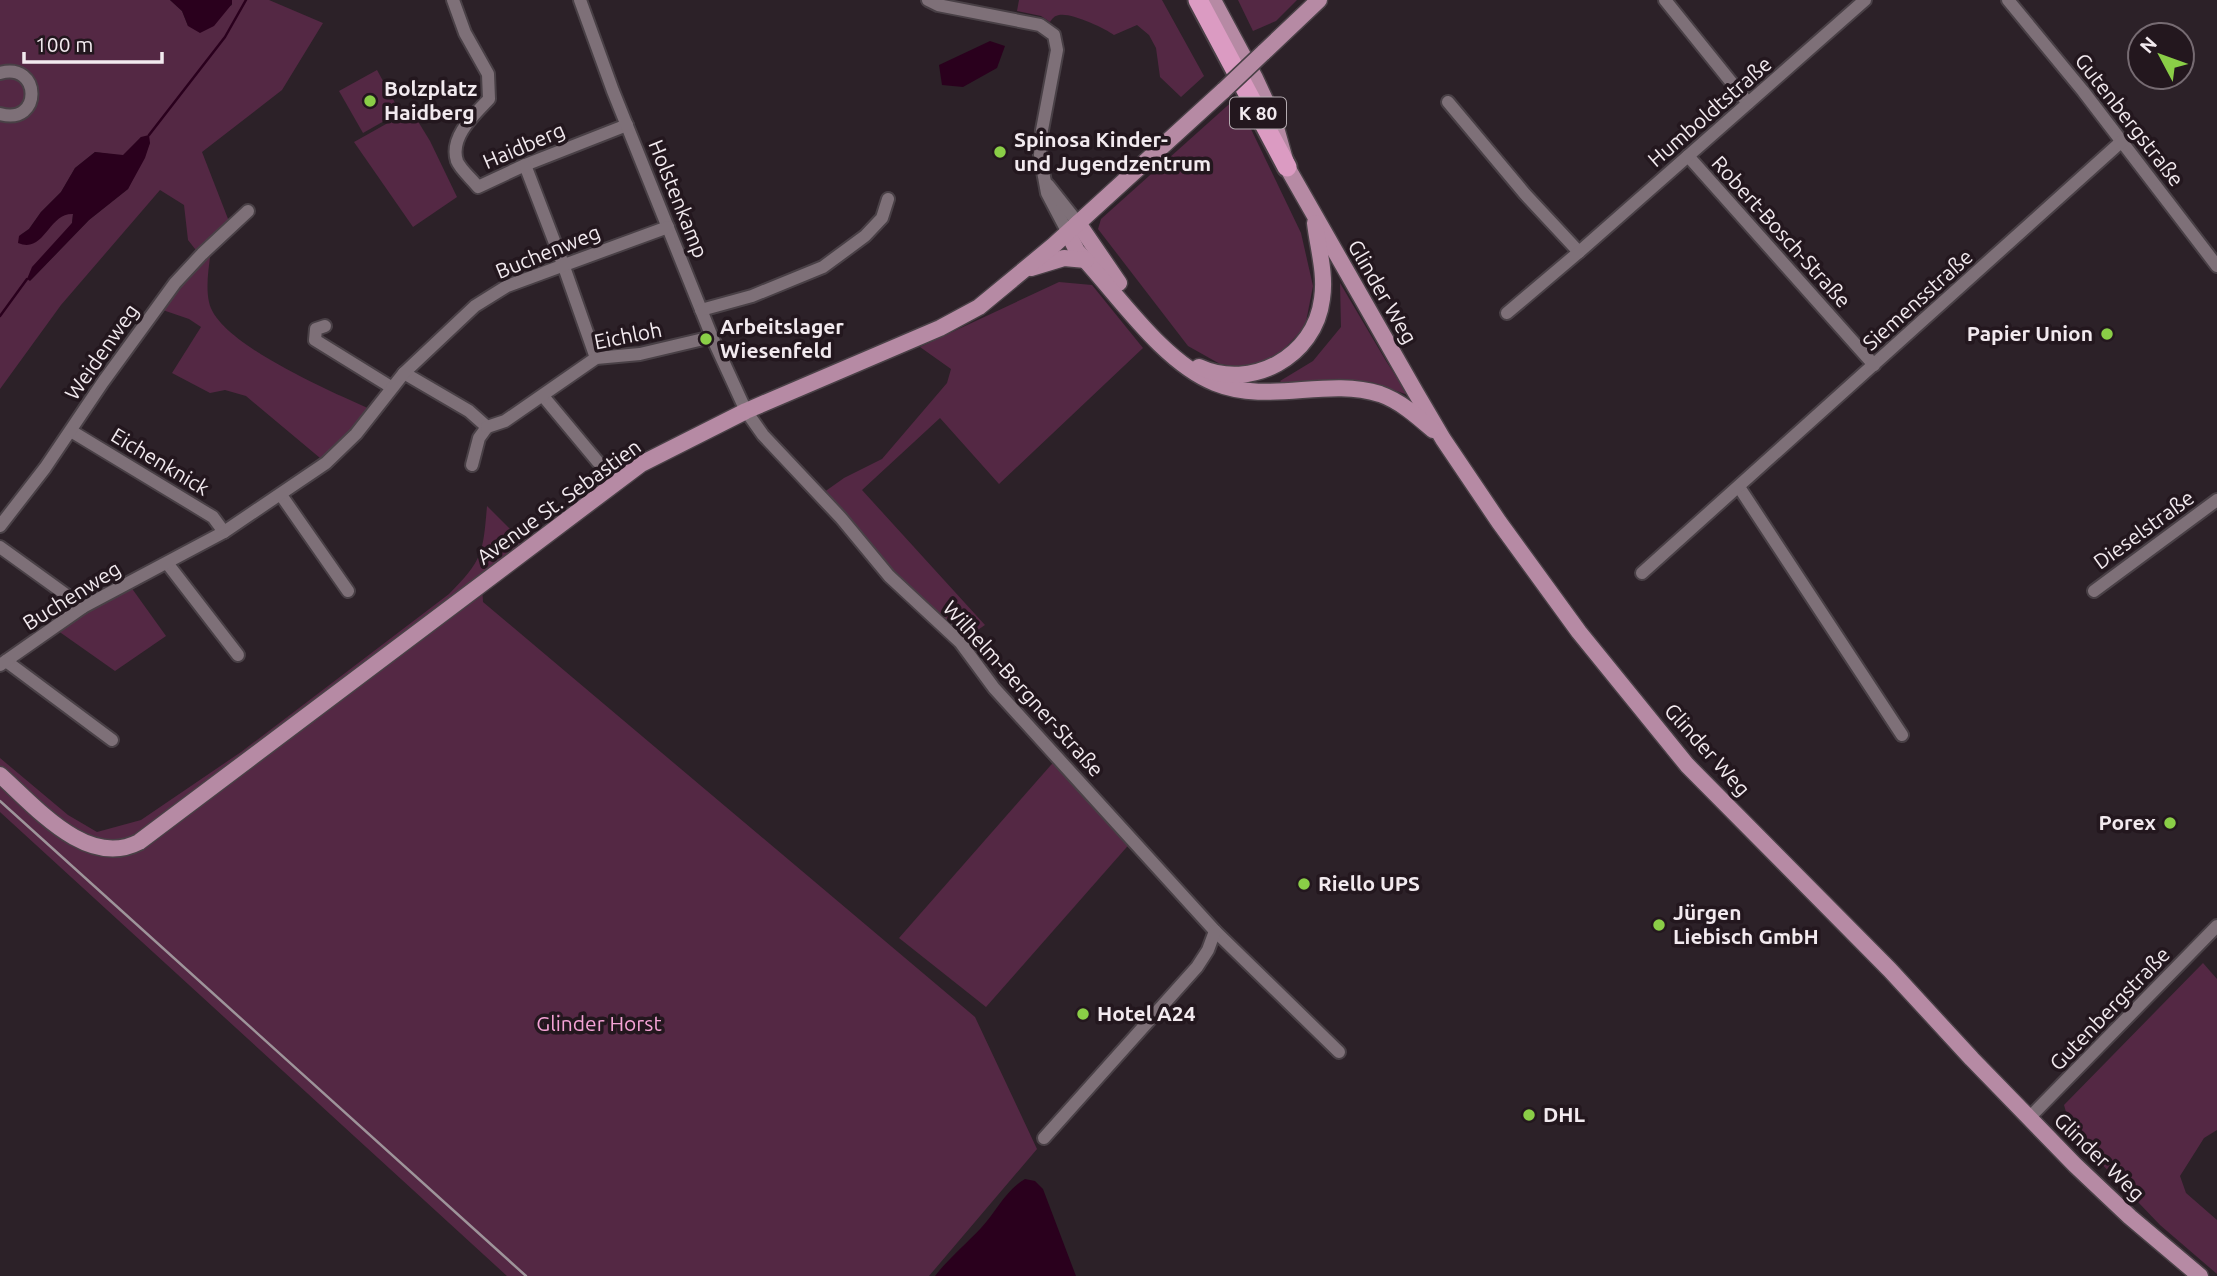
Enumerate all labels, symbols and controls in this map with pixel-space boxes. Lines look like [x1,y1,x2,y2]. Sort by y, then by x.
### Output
scale bar [24,21,163,65]
north arrow [2126,21,2196,91]
text: 100 m [35,32,93,56]
text: N [2135,32,2161,57]
street label: Gutenbergstraße [2070,48,2189,191]
street label: Humboldtstraße [1643,51,1776,171]
place label: Bolzplatz Haidberg [384,76,477,124]
marker: Bolzplatz Haidberg [362,93,378,109]
road number: K 80 [1230,97,1286,128]
street label: Haidberg [479,117,568,173]
place label: Spinosa Kinder- und Jugendzentrum [1014,127,1211,175]
street label: Holstenkamp [644,136,713,261]
marker: Spinosa Kinder- und Jugendzentrum [992,144,1008,160]
street label: Robert-Bosch-Straße [1707,151,1856,312]
street label: Buchenweg [492,219,603,283]
street label: Glinder Weg [1343,235,1422,348]
street label: Siemensstraße [1858,244,1977,355]
street label: Weidenweg [59,299,143,404]
place label: Arbeitslager Wiesenfeld [720,314,844,362]
street label: Eichloh [592,317,664,353]
place label: Papier Union [1967,321,2093,345]
marker: Papier Union [2099,326,2115,342]
marker: Arbeitslager Wiesenfeld [698,331,714,347]
street label: Eichenknick [107,422,214,500]
street label: Avenue St. Sebastien [472,434,645,569]
street label: Dieselstraße [2089,485,2198,574]
street label: Buchenweg [18,556,125,635]
street label: Wilhelm-Bergner-Straße [939,596,1109,781]
street label: Glinder Weg [1660,698,1755,800]
place label: Porex [2098,810,2157,834]
marker: Porex [2162,815,2178,831]
place label: Riello UPS [1318,871,1420,895]
marker: Riello UPS [1296,876,1312,892]
place label: Jürgen Liebisch GmbH [1673,900,1819,948]
marker: Jürgen Liebisch GmbH [1651,917,1667,933]
street label: Gutenbergstraße [2044,942,2174,1075]
place label: Hotel A24 [1097,1001,1196,1025]
marker: Hotel A24 [1075,1006,1091,1022]
park label: Glinder Horst [536,1011,662,1035]
place label: DHL [1543,1102,1586,1126]
marker: DHL [1521,1107,1537,1123]
street label: Glinder Weg [2050,1107,2150,1205]

